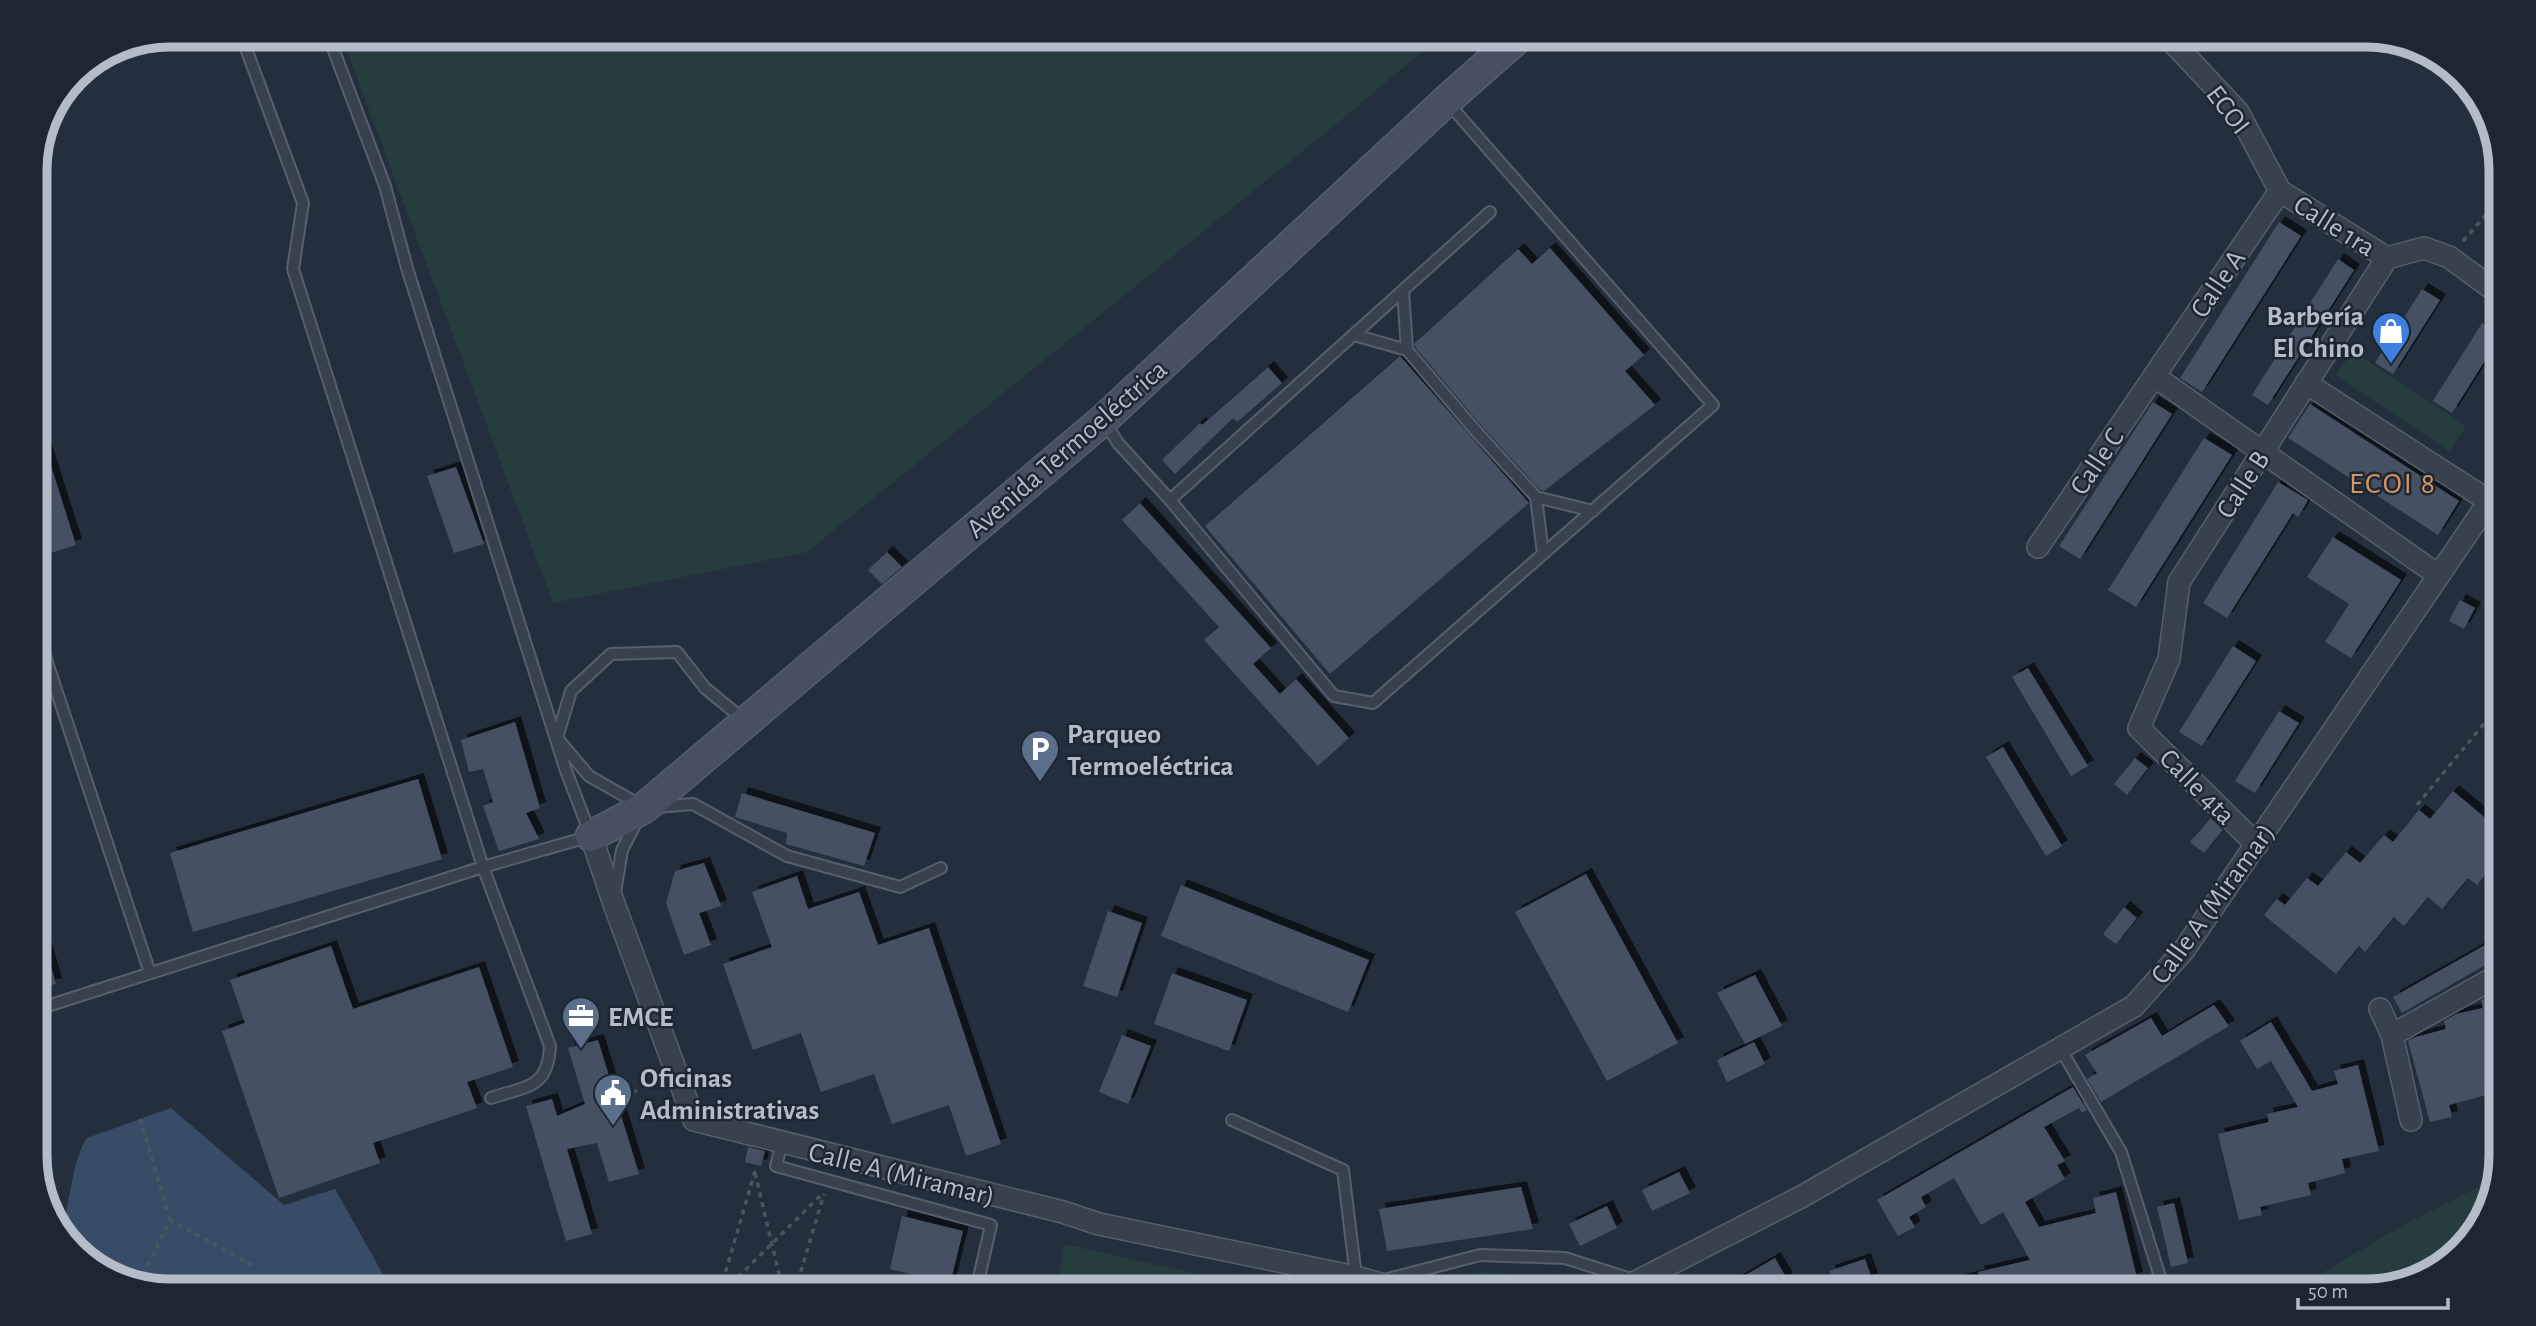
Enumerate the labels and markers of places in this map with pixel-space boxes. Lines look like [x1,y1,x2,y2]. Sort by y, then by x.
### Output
place label: Barbería El Chino [2267,303,2364,363]
shop icon: Barbería El Chino [2370,310,2412,365]
place label: Parqueo Termoeléctrica [1067,721,1234,781]
parking icon: Parqueo Termoeléctrica [1019,728,1061,783]
office icon: EMCE [560,995,602,1050]
place label: EMCE [608,1004,673,1032]
place label: Oficinas Administrativas [640,1065,819,1125]
public building icon: Oficinas Administrativas [592,1072,634,1127]

